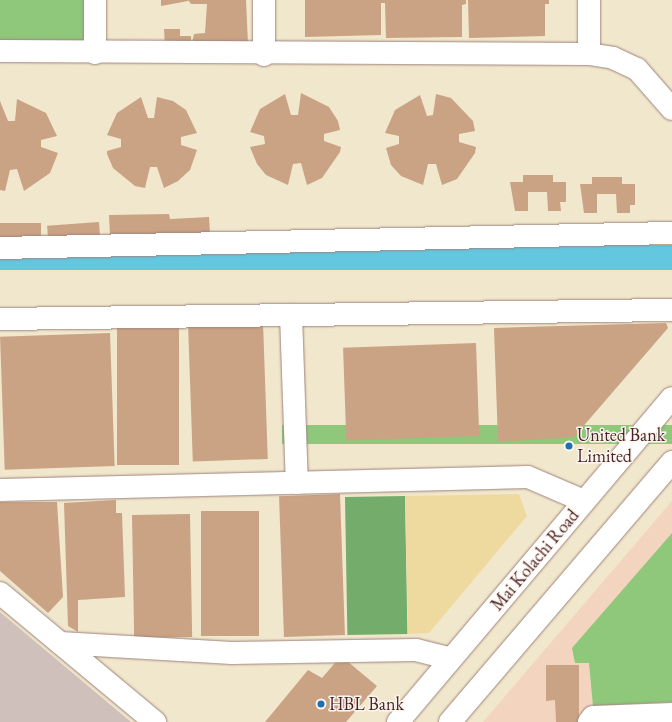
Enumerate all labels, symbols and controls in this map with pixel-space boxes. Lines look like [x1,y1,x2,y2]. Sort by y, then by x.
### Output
place label: United Bank Limited [577,425,665,468]
marker: United Bank Limited [564,441,574,451]
street label: Mai Kolachi Road [486,505,584,615]
place label: HBL Bank [329,693,404,715]
marker: HBL Bank [316,699,326,709]

